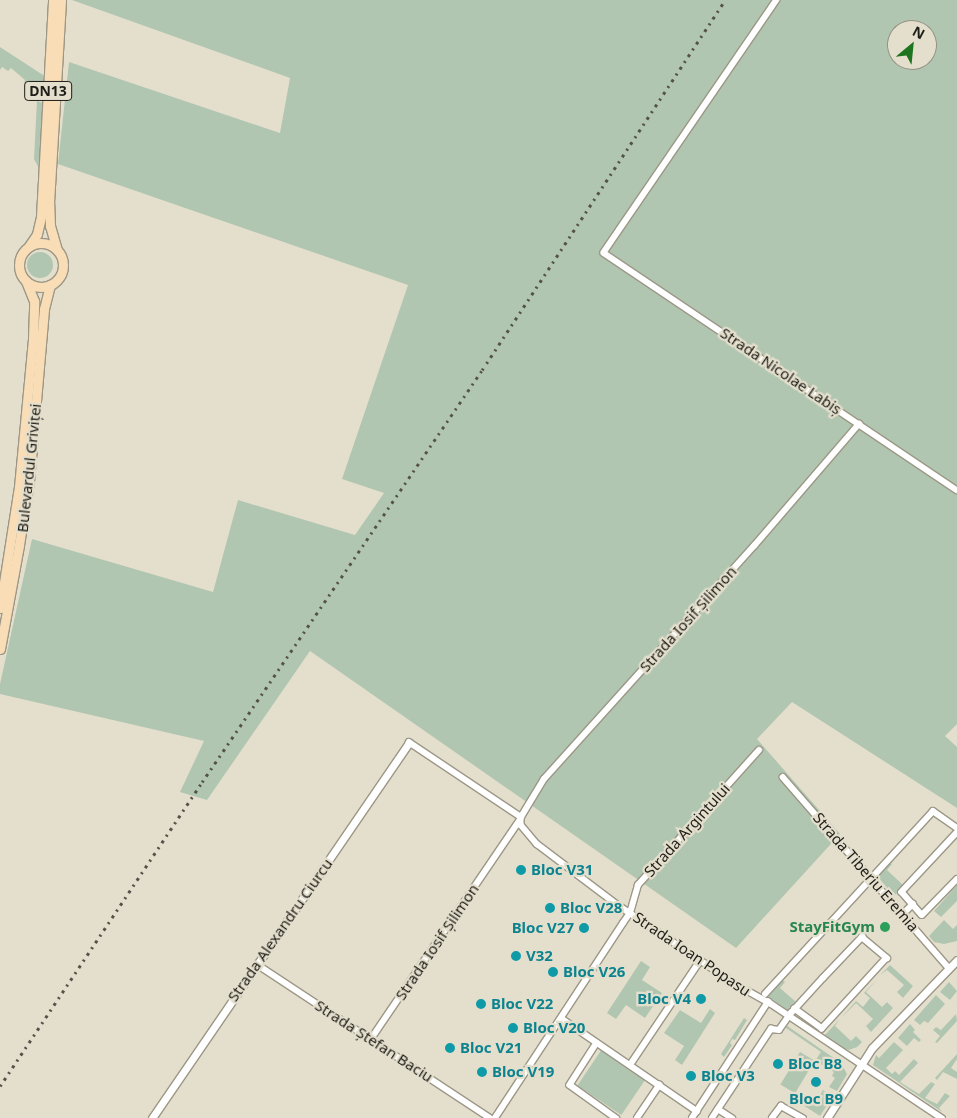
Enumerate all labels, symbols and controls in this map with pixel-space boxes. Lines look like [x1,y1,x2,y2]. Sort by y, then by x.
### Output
north arrow [887,20,937,70]
text: N [909,21,928,43]
road number: DN13 [23,80,73,102]
street label: Strada Nicolae Labiș [717,324,845,418]
street label: Bulevardul Griviței [13,403,45,533]
street label: Strada Iosif Șilimon [636,562,740,676]
street label: Strada Argintului [640,780,734,880]
street label: Strada Tiberiu Eremia [809,809,923,935]
street label: Strada Alexandru Ciurcu [224,855,336,1005]
place label: Bloc V31 [531,861,593,879]
marker: Bloc V31 [515,864,527,876]
street label: Strada Iosif Șilimon [392,881,482,1003]
place label: Bloc V28 [560,899,622,917]
marker: Bloc V28 [544,902,556,914]
street label: Strada Ioan Popasu [630,908,754,1000]
place label: StayFitGym [789,918,875,936]
place label: Bloc V27 [512,919,574,937]
marker: StayFitGym [879,921,891,933]
marker: Bloc V27 [578,922,590,934]
place label: V32 [526,947,553,965]
marker: V32 [510,950,522,962]
place label: Bloc V26 [563,963,625,981]
marker: Bloc V26 [547,966,559,978]
place label: Bloc V4 [637,990,691,1008]
marker: Bloc V4 [695,993,707,1005]
place label: Bloc V22 [491,995,553,1013]
street label: Strada Ștefan Baciu [312,996,436,1086]
marker: Bloc V22 [475,998,487,1010]
place label: Bloc V20 [523,1019,585,1037]
marker: Bloc V20 [507,1022,519,1034]
place label: Bloc V21 [460,1039,522,1057]
marker: Bloc V21 [444,1042,456,1054]
place label: Bloc B8 [788,1055,842,1073]
marker: Bloc B8 [772,1058,784,1070]
place label: Bloc V19 [492,1063,554,1081]
marker: Bloc V19 [476,1066,488,1078]
place label: Bloc V3 [701,1067,755,1085]
marker: Bloc V3 [685,1070,697,1082]
marker: Bloc B9 [810,1076,822,1088]
place label: Bloc B9 [789,1090,843,1108]

